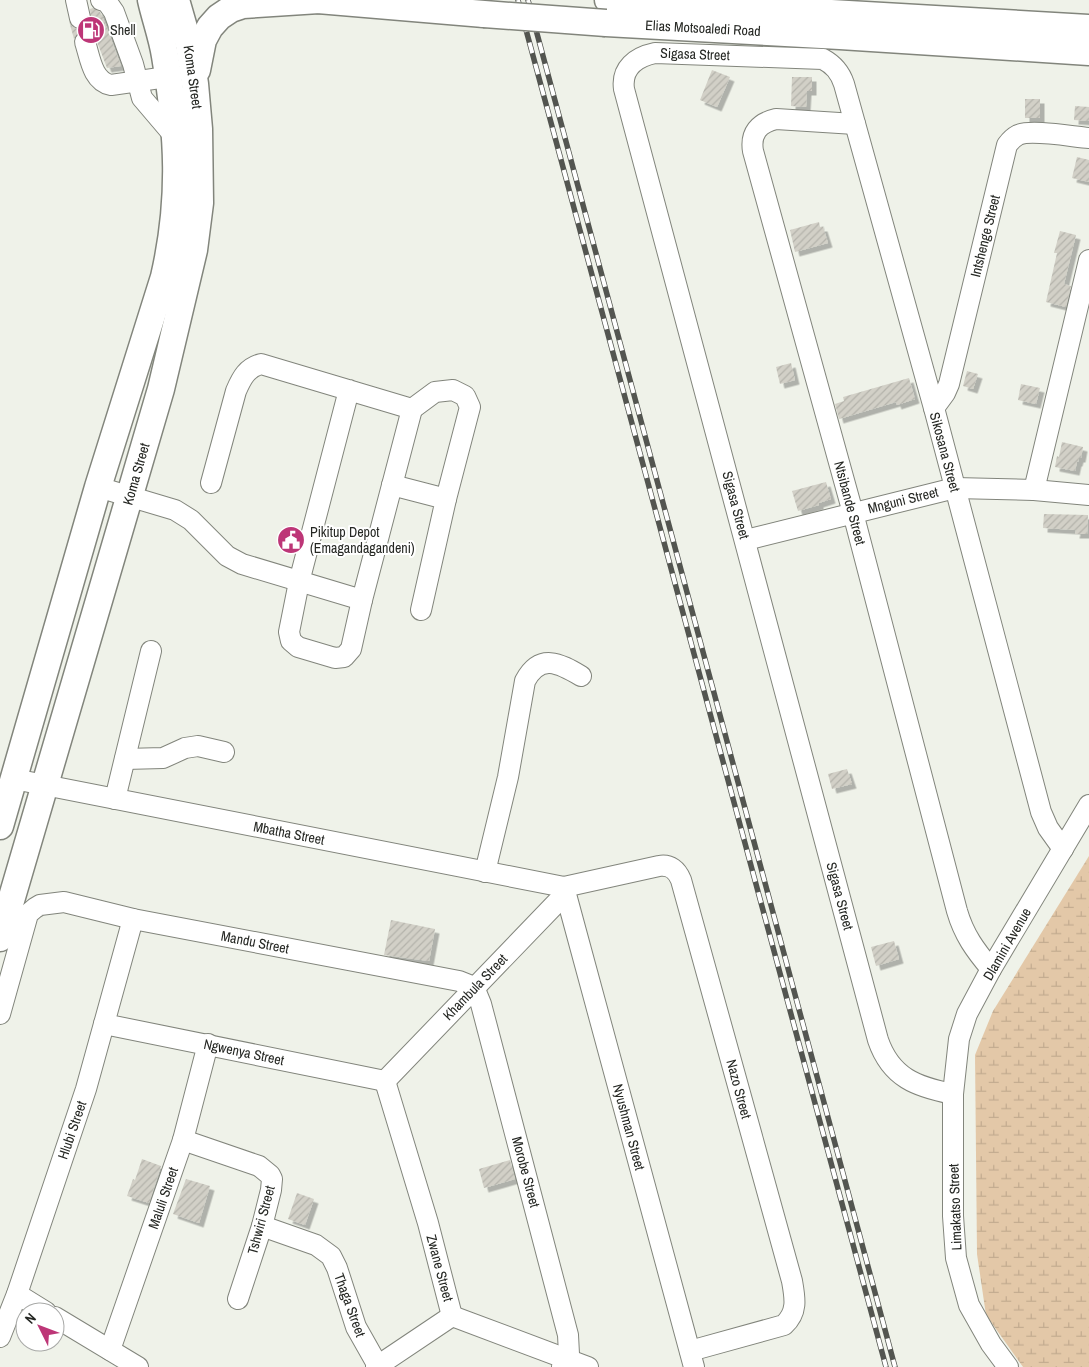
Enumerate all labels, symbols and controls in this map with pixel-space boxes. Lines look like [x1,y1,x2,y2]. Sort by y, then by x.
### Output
fuel station icon: Shell [76,15,106,45]
street label: Elias Motsoaledi Road [645,16,761,40]
place label: Shell [110,21,136,39]
street label: Koma Street [180,44,206,110]
street label: Sigasa Street [660,44,730,64]
street label: Intshenge Street [966,193,1004,279]
street label: Sikosana Street [926,410,964,494]
street label: Koma Street [119,441,153,507]
street label: Ntsibande Street [830,459,870,547]
street label: Sigasa Street [718,469,754,541]
street label: Mnguni Street [866,483,940,517]
place label: Pikitup Depot (Emagandagandeni) [310,523,415,557]
public building icon: Pikitup Depot (Emagandagandeni) [276,525,306,555]
street label: Mbatha Street [252,817,326,849]
street label: Sigasa Street [822,860,858,932]
street label: Dlamini Avenue [979,904,1035,984]
street label: Mandu Street [219,927,291,957]
street label: Khambula Street [439,950,511,1024]
street label: Ngwenya Street [202,1035,286,1069]
street label: Nazo Street [722,1057,756,1121]
street label: Nyushman Street [609,1082,649,1172]
street label: Hlubi Street [54,1098,90,1162]
street label: Morobe Street [508,1135,544,1209]
street label: Limakatso Street [944,1163,966,1251]
street label: Maluli Street [144,1165,182,1231]
street label: Tshwiri Street [243,1184,279,1256]
street label: Zwane Street [422,1233,458,1303]
street label: Thaga Street [330,1271,370,1339]
north arrow [15,1302,65,1352]
text: N [21,1309,40,1327]

